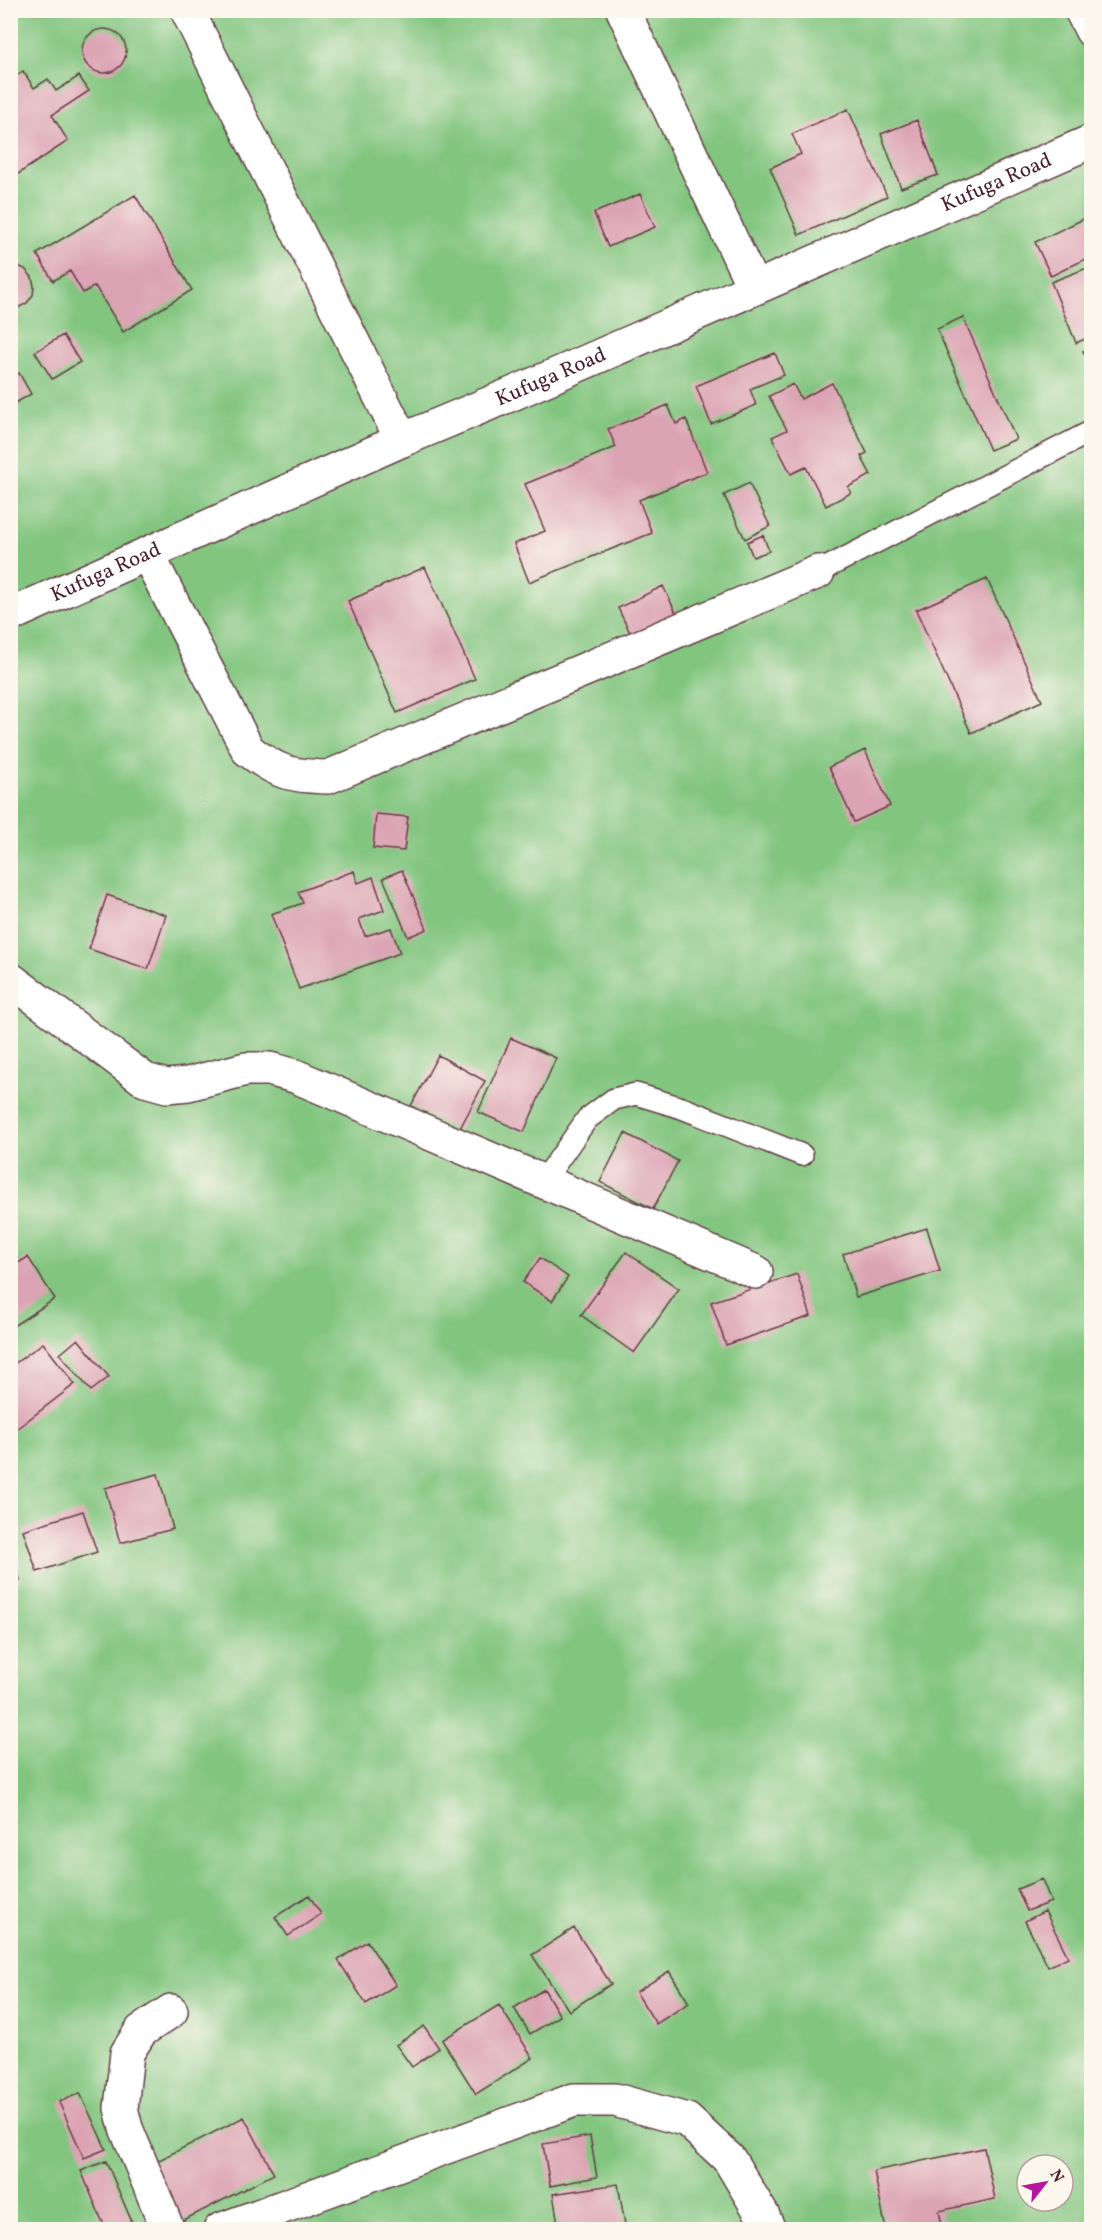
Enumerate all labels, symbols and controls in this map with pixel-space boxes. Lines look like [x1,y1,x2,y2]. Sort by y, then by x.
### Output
street label: Kufuga Road [937,146,1056,220]
street label: Kufuga Road [491,340,611,414]
street label: Kufuga Road [46,535,166,609]
north arrow [1015,2153,1075,2213]
text: N [1044,2166,1069,2187]

